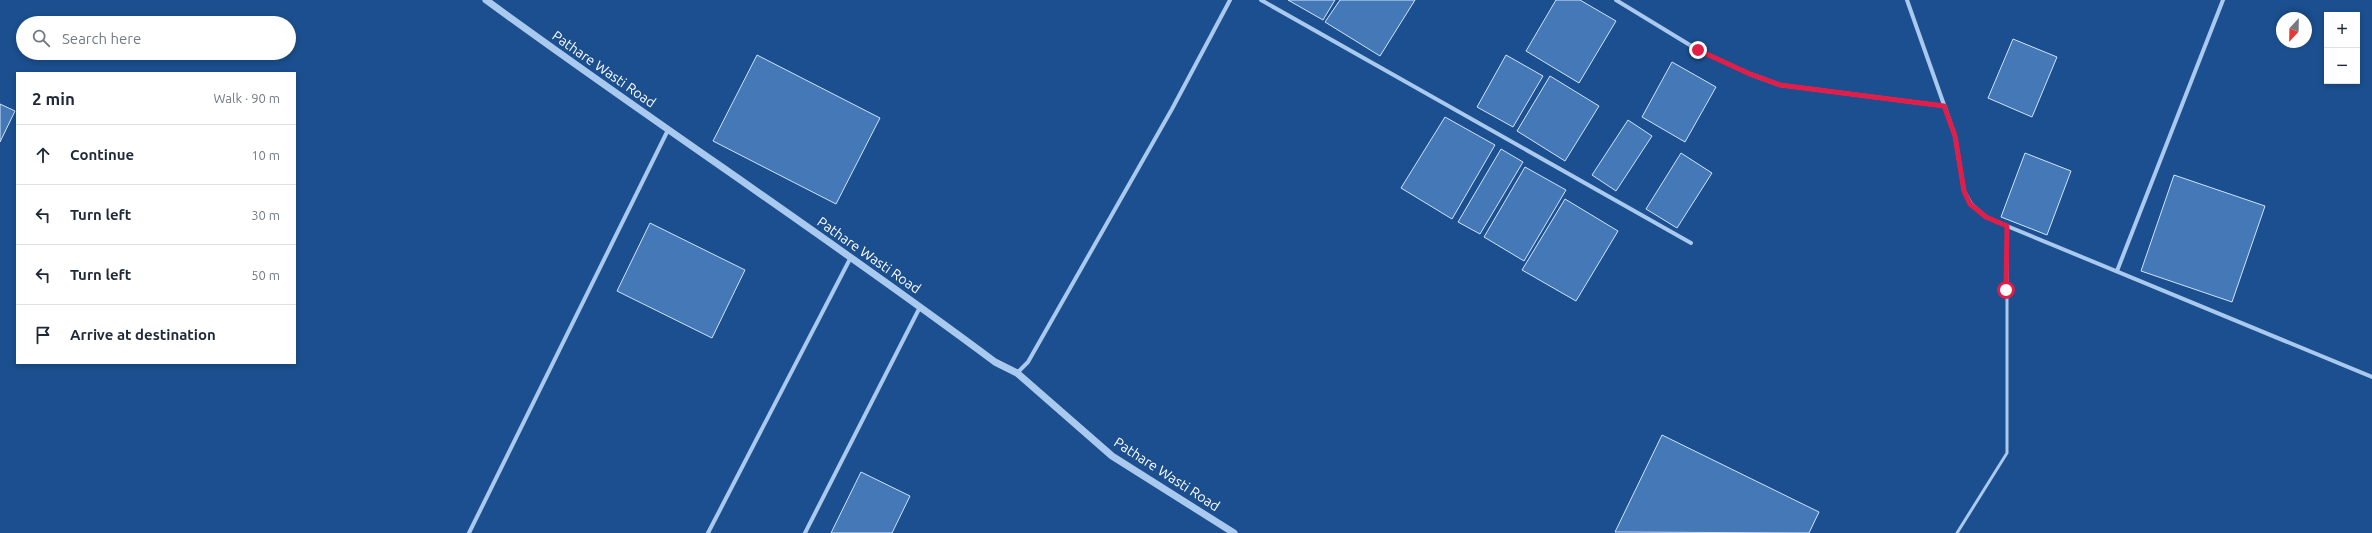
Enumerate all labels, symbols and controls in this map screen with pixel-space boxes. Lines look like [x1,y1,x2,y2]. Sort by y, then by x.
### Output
north arrow [2276,12,2312,48]
map controls [2324,12,2360,84]
button: + [2324,12,2360,48]
search box [16,16,296,60]
icon: search [30,27,52,49]
street label: Pathare Wasti Road [549,27,659,111]
text: Search here [62,30,141,47]
route end [1689,41,1707,59]
button: − [2324,48,2360,84]
text: 2 min [32,89,75,108]
text: Walk · 90 m [214,91,280,105]
icon: ahead [32,144,54,166]
text: Continue [70,146,134,163]
text: 10 m [251,148,280,162]
icon: left [32,204,54,226]
text: Turn left [70,206,131,223]
text: 30 m [251,208,280,222]
street label: Pathare Wasti Road [814,213,924,297]
icon: left [32,264,54,286]
text: Turn left [70,266,131,283]
text: 50 m [251,268,280,282]
route start [1997,281,2015,299]
icon: arrive [32,324,54,346]
text: Arrive at destination [70,326,216,343]
street label: Pathare Wasti Road [1111,434,1223,514]

